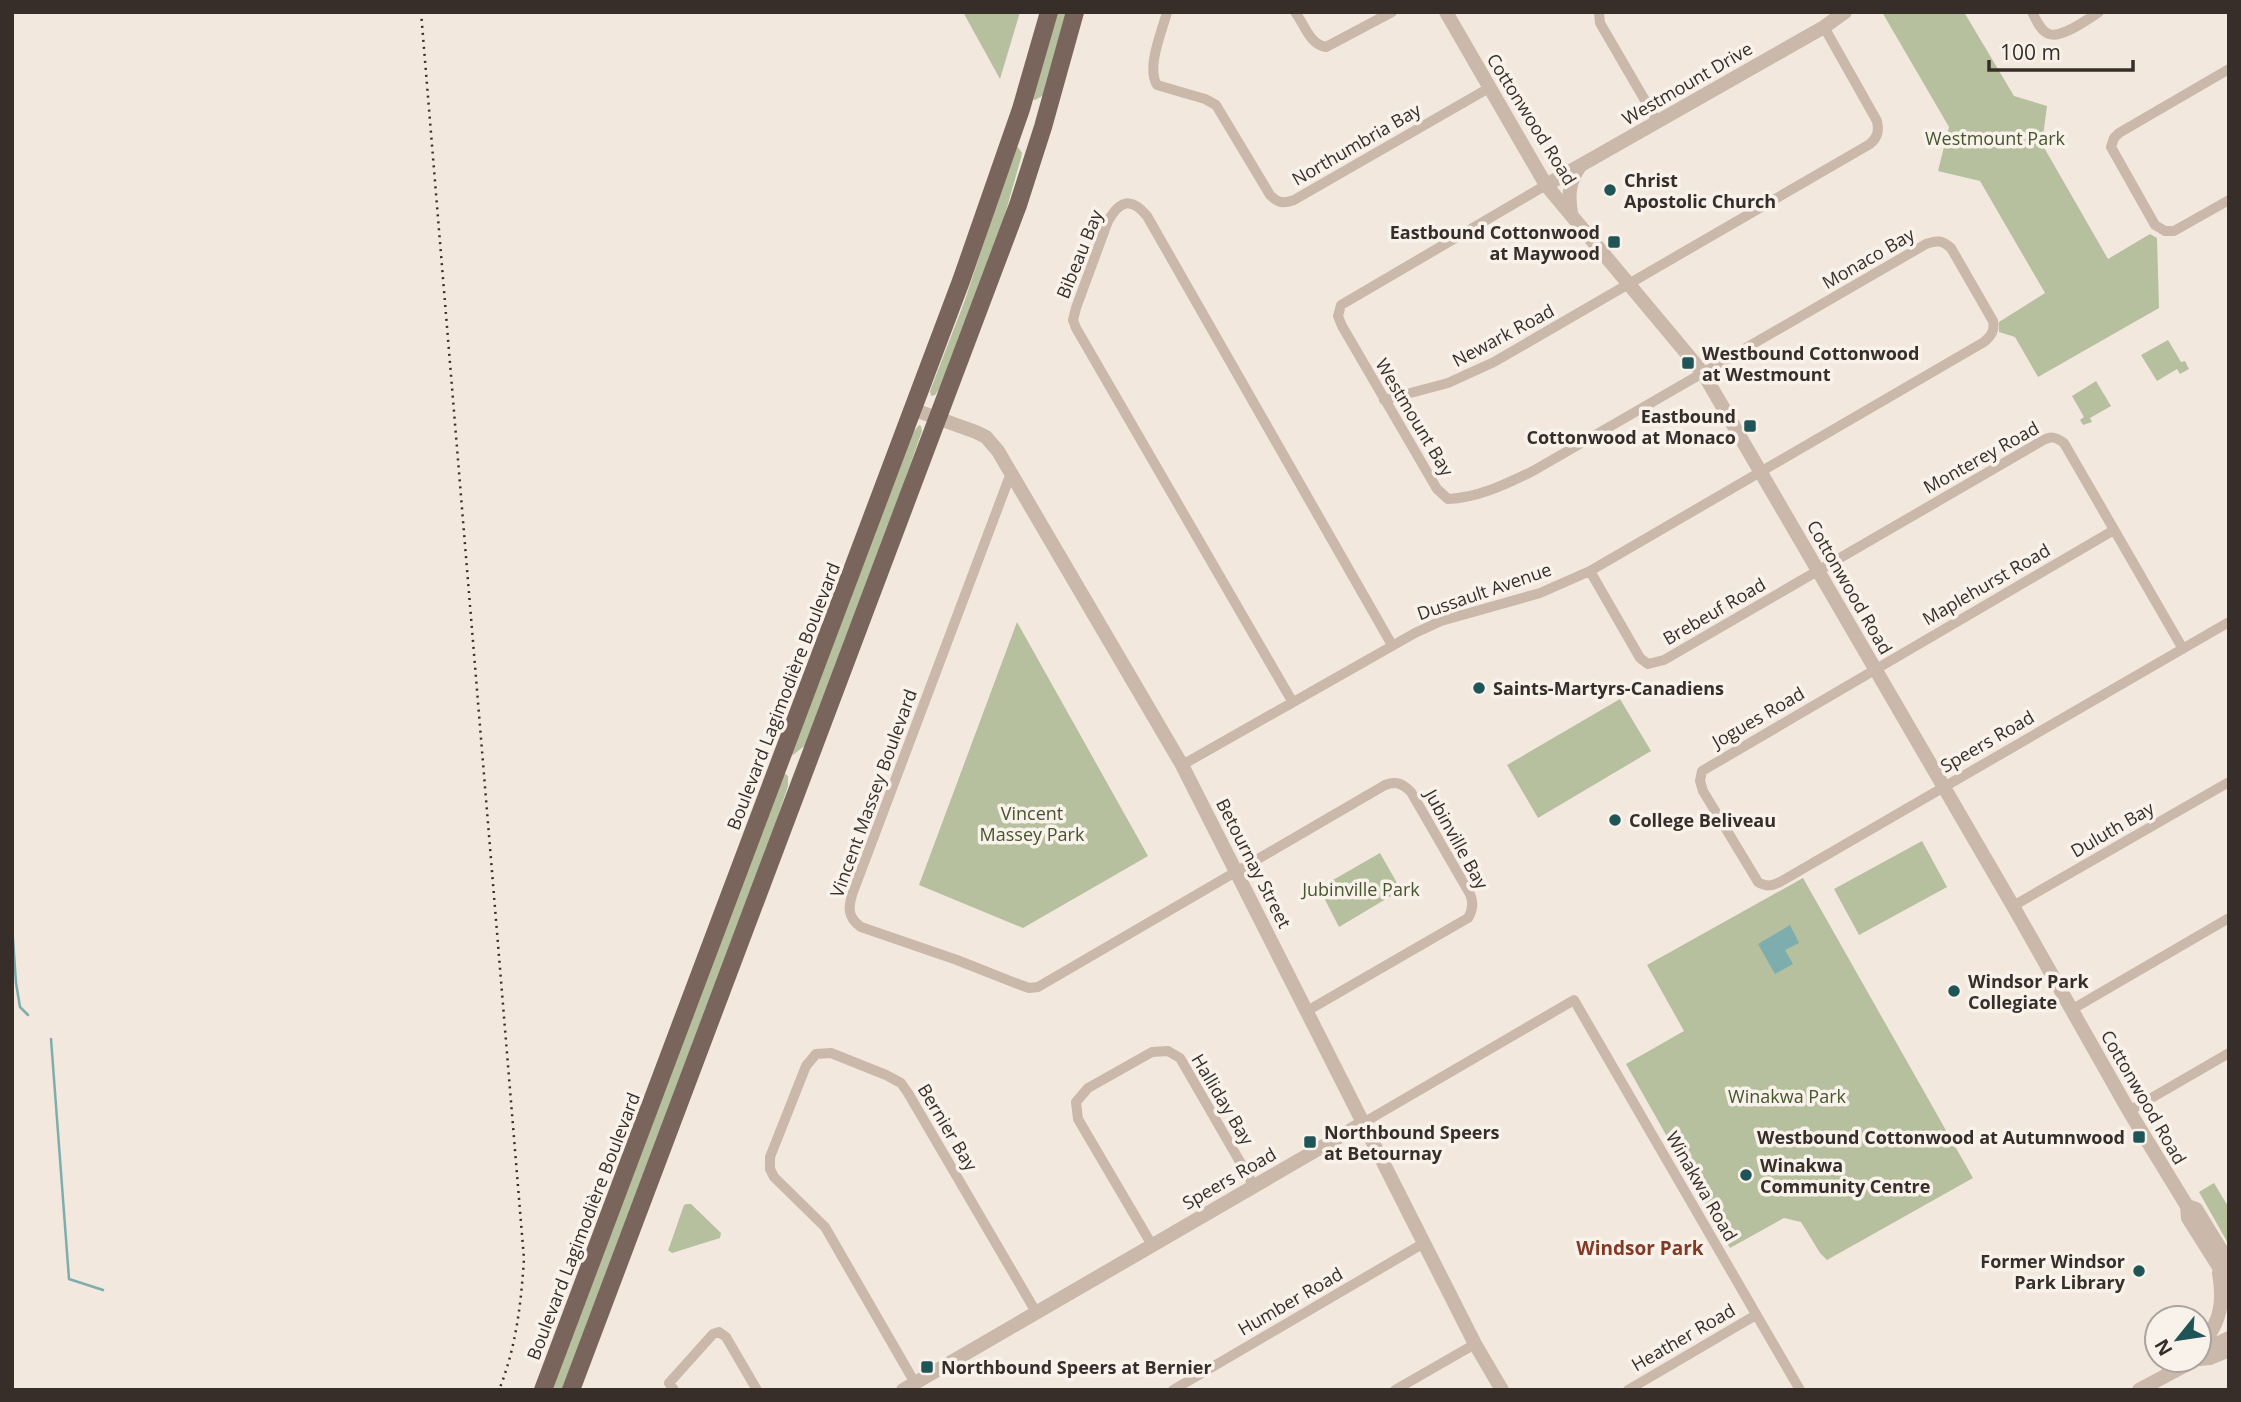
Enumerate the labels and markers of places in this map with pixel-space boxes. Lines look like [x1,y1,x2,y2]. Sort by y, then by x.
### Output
place label: Christ Apostolic Church [1624,168,1776,213]
marker: Christ Apostolic Church [1602,182,1618,198]
place label: Eastbound Cottonwood at Maywood [1390,220,1600,265]
marker: Eastbound Cottonwood at Maywood [1606,234,1622,250]
place label: Westbound Cottonwood at Westmount [1702,341,1919,386]
marker: Westbound Cottonwood at Westmount [1680,355,1696,371]
place label: Eastbound Cottonwood at Monaco [1526,404,1736,449]
marker: Eastbound Cottonwood at Monaco [1742,418,1758,434]
place label: Saints-Martyrs-Canadiens [1493,676,1724,700]
marker: Saints-Martyrs-Canadiens [1471,680,1487,696]
place label: College Beliveau [1629,808,1776,832]
marker: College Beliveau [1607,812,1623,828]
place label: Windsor Park Collegiate [1968,969,2089,1014]
marker: Windsor Park Collegiate [1946,983,1962,999]
place label: Northbound Speers at Betournay [1324,1120,1500,1165]
place label: Westbound Cottonwood at Autumnwood [1757,1125,2125,1149]
marker: Westbound Cottonwood at Autumnwood [2131,1129,2147,1145]
marker: Northbound Speers at Betournay [1302,1134,1318,1150]
place label: Winakwa Community Centre [1760,1153,1930,1198]
marker: Winakwa Community Centre [1738,1167,1754,1183]
place label: Former Windsor Park Library [1980,1249,2126,1294]
marker: Former Windsor Park Library [2131,1263,2147,1279]
place label: Northbound Speers at Bernier [941,1355,1212,1379]
marker: Northbound Speers at Bernier [919,1359,935,1375]

